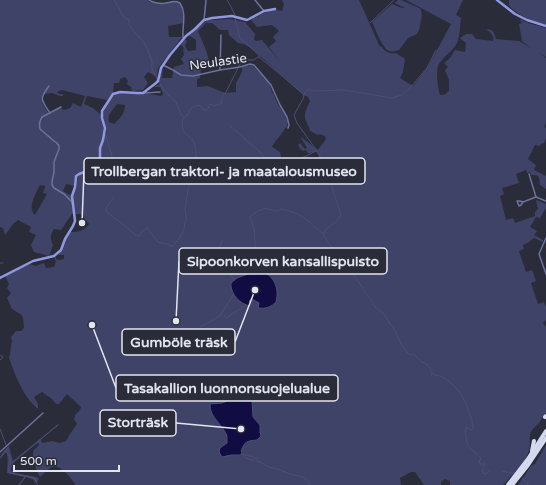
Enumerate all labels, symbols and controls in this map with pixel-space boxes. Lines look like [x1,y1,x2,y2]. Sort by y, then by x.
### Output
street label: Neulastie [188,50,248,74]
callout: Trollbergan traktori- ja maatalousmuseo [84,158,365,184]
text: Trollbergan traktori- ja maatalousmuseo [90,163,357,180]
callout: Sipoonkorven kansallispuisto [179,248,387,274]
text: Sipoonkorven kansallispuisto [187,253,380,270]
callout: Gumböle träsk [122,329,235,355]
text: Gumböle träsk [130,334,228,351]
callout: Tasakallion luonnonsuojelualue [116,375,338,401]
text: Tasakallion luonnonsuojelualue [123,380,330,397]
callout: Storträsk [100,410,176,436]
text: Storträsk [108,414,169,431]
scale bar [14,447,119,473]
text: 500 m [20,454,57,468]

